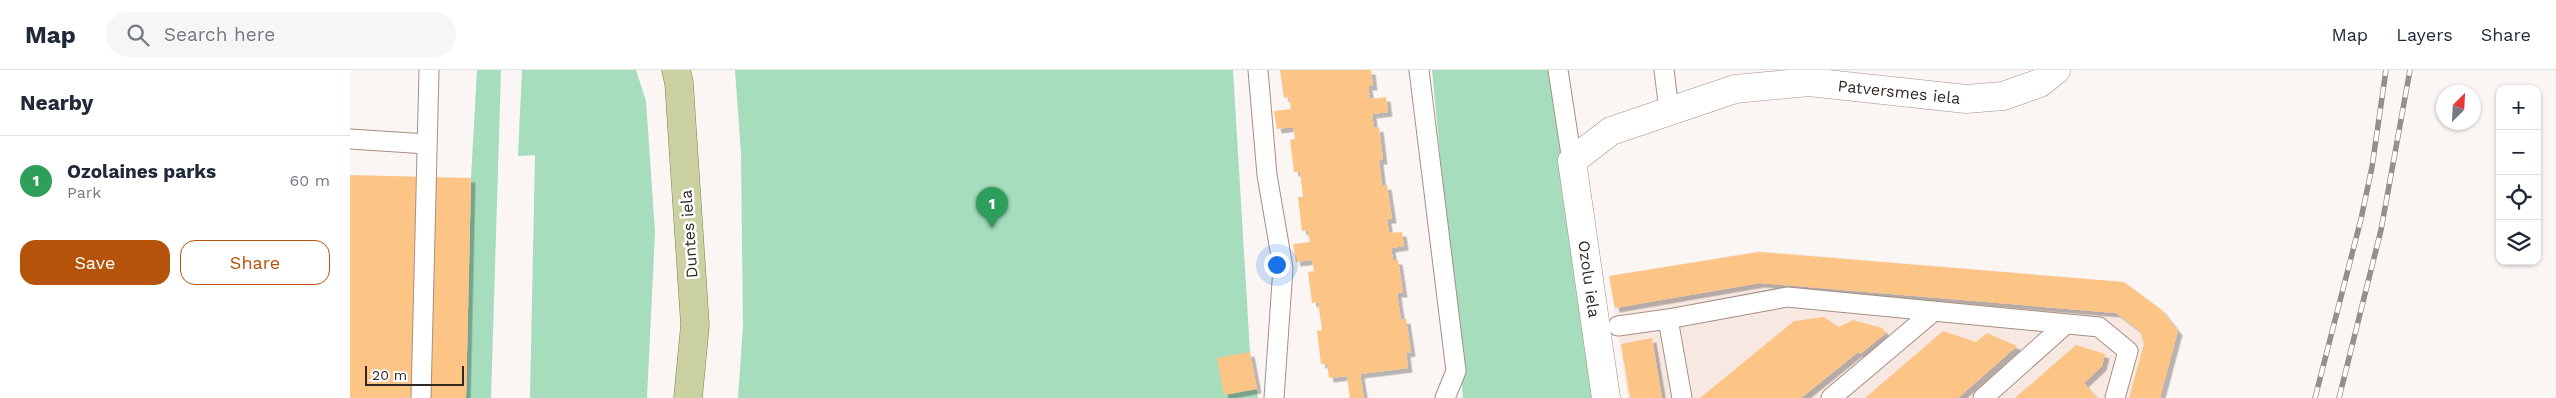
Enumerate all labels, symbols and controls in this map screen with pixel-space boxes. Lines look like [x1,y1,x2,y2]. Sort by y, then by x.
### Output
search box [106,12,456,57]
text: Map [25,21,76,49]
icon: search [124,21,152,49]
text: Search here [164,23,275,46]
text: Map [2331,24,2368,45]
text: Layers [2396,24,2453,45]
text: Share [2481,24,2531,45]
street label: Patversmes iela [1837,76,1961,108]
north arrow [2436,85,2481,130]
map controls [2496,85,2541,265]
button: + [2496,85,2541,130]
text: Nearby [20,90,93,115]
button: − [2496,130,2541,175]
text: Ozolaines parks [67,160,216,183]
text: 1 [33,171,39,190]
text: 60 m [290,171,330,190]
button: locate [2496,175,2541,220]
text: Park [67,183,101,202]
pin: 1 [976,187,1008,228]
street label: Duntes iela [676,189,702,279]
button: layers [2496,220,2541,265]
street label: Ozolu iela [1574,239,1604,319]
button: Save [20,240,170,285]
button: Share [180,240,330,285]
your location [1264,252,1290,278]
scale bar [365,363,464,386]
text: 20 m [372,367,407,383]

